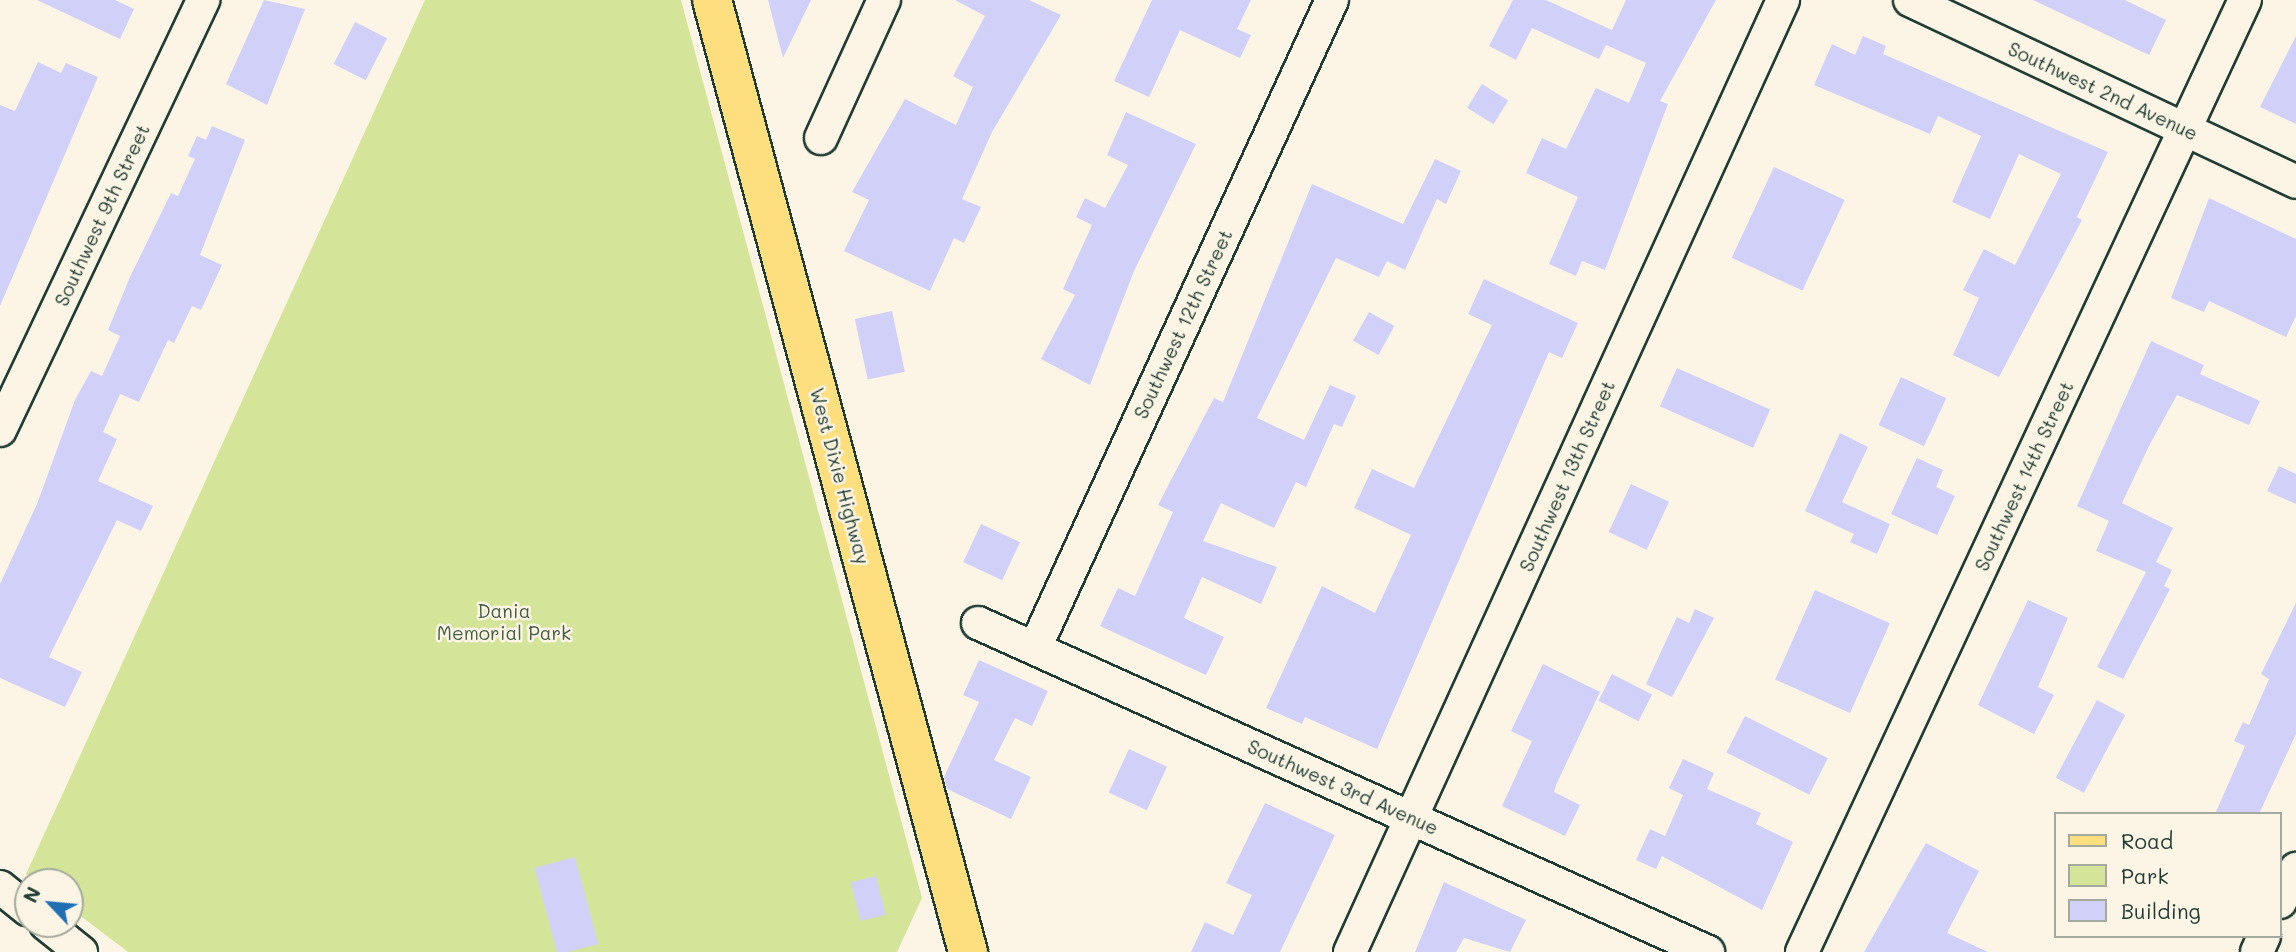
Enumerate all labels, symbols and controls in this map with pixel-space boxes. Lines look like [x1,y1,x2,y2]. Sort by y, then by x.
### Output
street label: Southwest 2nd Avenue [2005,37,2201,145]
street label: Southwest 9th Street [50,120,154,310]
street label: Southwest 12th Street [1129,226,1237,422]
street label: Southwest 13th Street [1515,377,1619,575]
street label: Southwest 14th Street [1970,377,2078,575]
street label: West Dixie Highway [805,385,875,567]
park label: Dania Memorial Park [437,600,571,644]
street label: Southwest 3rd Avenue [1244,735,1442,839]
legend [2054,812,2282,938]
text: Road [2121,827,2173,854]
text: Park [2121,862,2169,889]
north arrow [14,868,84,938]
text: N [17,882,46,906]
text: Building [2121,897,2201,924]

